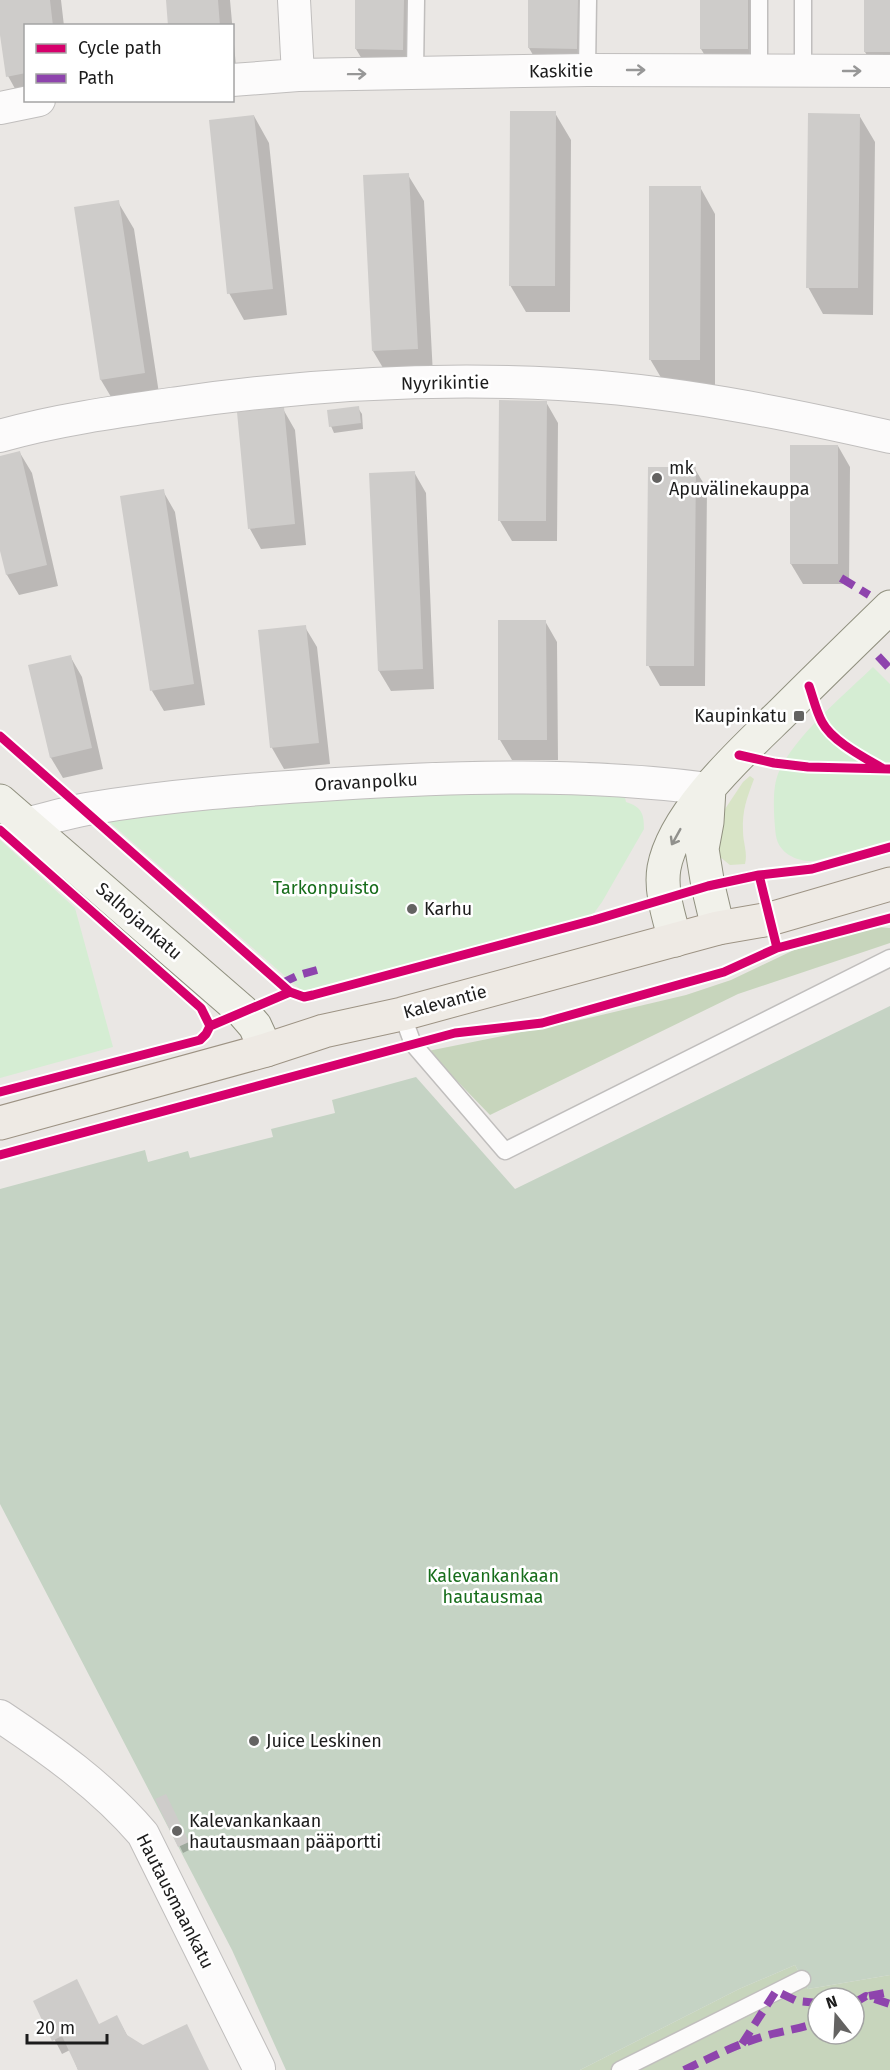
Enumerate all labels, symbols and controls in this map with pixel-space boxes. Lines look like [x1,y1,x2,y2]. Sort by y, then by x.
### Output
legend [24,24,234,102]
text: Cycle path [78,37,162,59]
street label: Kaskitie [529,59,593,83]
one-way arrow [625,64,645,76]
one-way arrow [841,65,861,77]
text: Path [78,67,114,89]
one-way arrow [346,68,366,80]
street label: Nyyrikintie [401,371,489,395]
place label: mk Apuvälinekauppa [669,457,810,500]
marker: mk Apuvälinekauppa [650,471,664,485]
place label: Kaupinkatu [694,705,787,727]
marker: Kaupinkatu [792,709,806,723]
street label: Oravanpolku [314,768,418,796]
one-way arrow [670,828,682,845]
park label: Tarkonpuisto [273,877,379,899]
street label: Salhojankatu [91,878,187,964]
place label: Karhu [424,898,472,920]
marker: Karhu [405,902,419,916]
street label: Kalevantie [401,980,489,1024]
park label: Kalevankankaan hautausmaa [427,1565,559,1608]
place label: Juice Leskinen [266,1730,382,1752]
marker: Juice Leskinen [247,1734,261,1748]
place label: Kalevankankaan hautausmaan pääportti [189,1810,381,1853]
marker: Kalevankankaan hautausmaan pääportti [170,1824,184,1838]
street label: Hautausmaankatu [131,1830,219,1972]
north arrow [806,1986,866,2046]
text: N [824,1992,839,2013]
scale bar [27,2007,106,2045]
text: 20 m [36,2017,75,2039]

